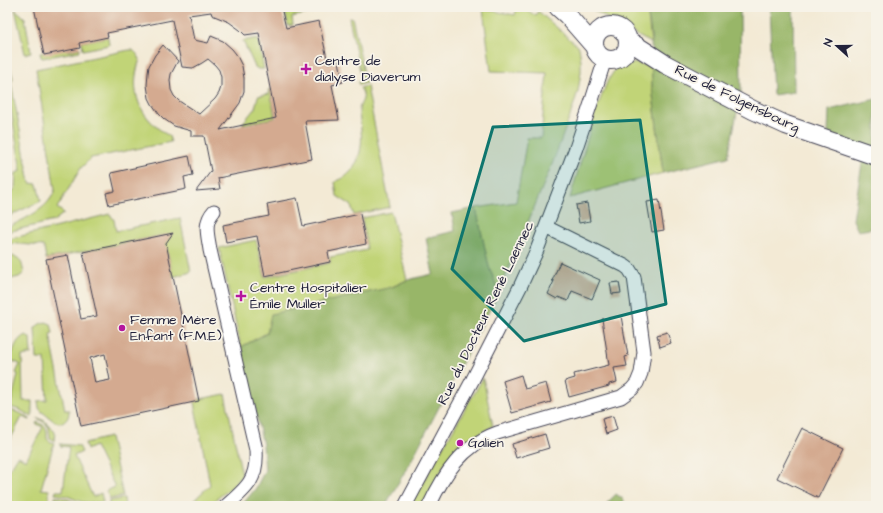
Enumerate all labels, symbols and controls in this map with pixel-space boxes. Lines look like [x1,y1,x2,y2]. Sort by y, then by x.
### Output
north arrow [817,26,857,66]
text: N [820,37,836,49]
place label: Centre de dialyse Diaverum [315,51,421,87]
street label: Rue de Folgensbourg [671,60,803,138]
marker: Centre de dialyse Diaverum [300,63,312,75]
street label: Rue du Docteur René Laennec [433,218,539,408]
place label: Centre Hospitalier Émile Muller [250,278,367,314]
marker: Centre Hospitalier Émile Muller [235,290,247,302]
place label: Femme Mère Enfant (F.M.E) [130,310,222,346]
marker: Femme Mère Enfant (F.M.E) [117,323,127,333]
place label: Galien [468,433,504,453]
marker: Galien [455,438,465,448]

